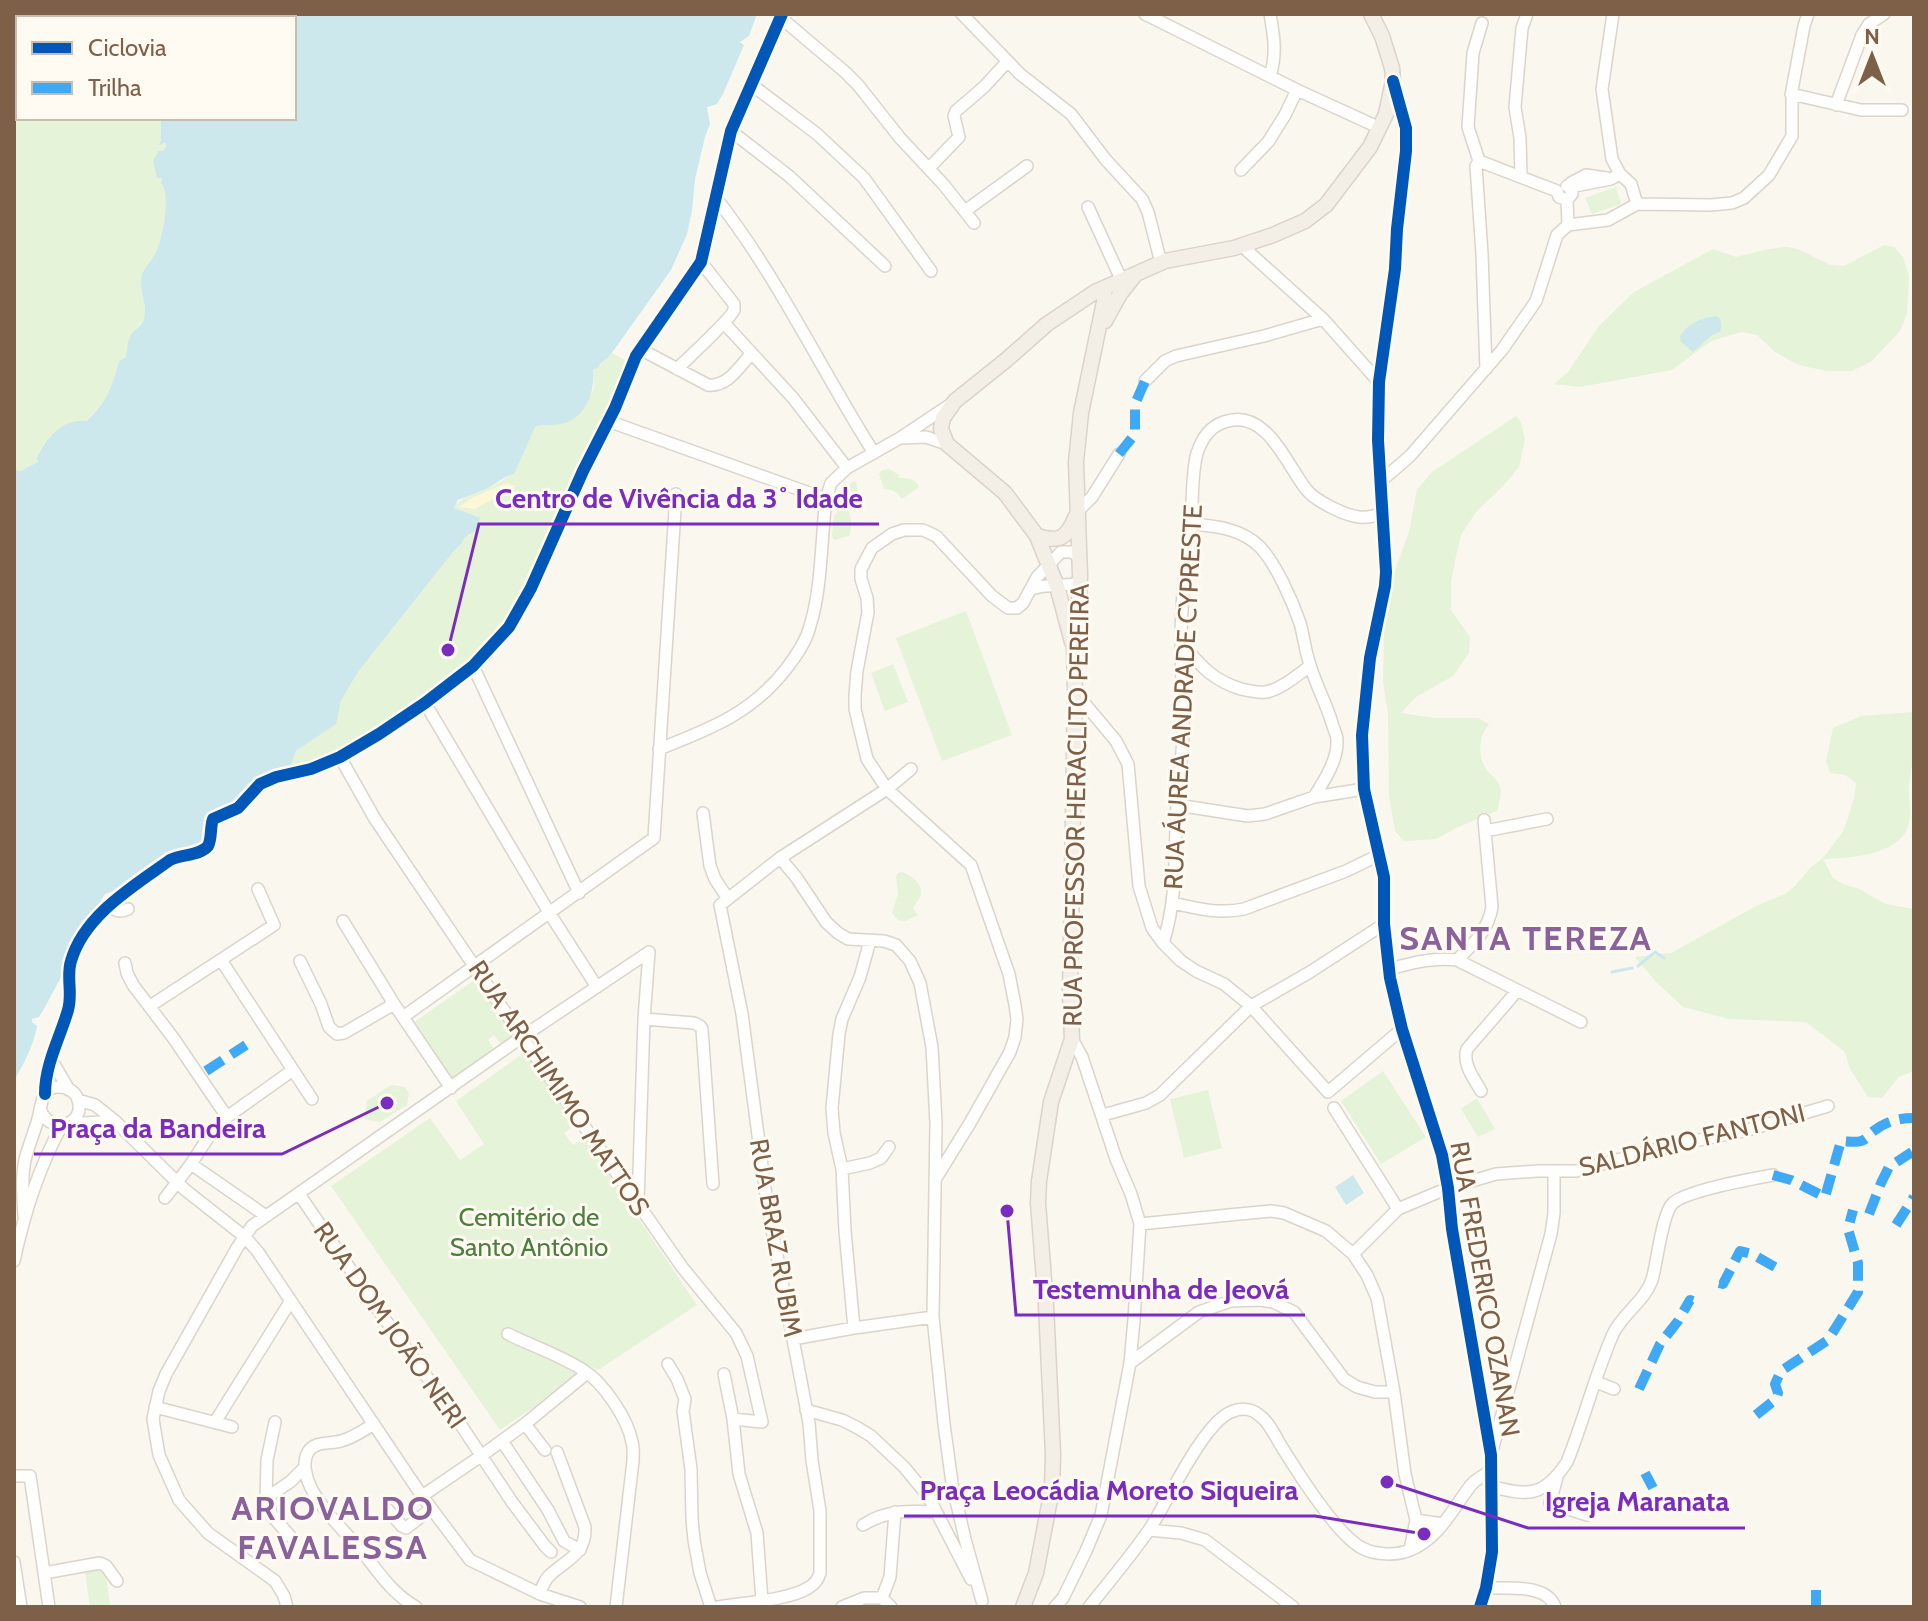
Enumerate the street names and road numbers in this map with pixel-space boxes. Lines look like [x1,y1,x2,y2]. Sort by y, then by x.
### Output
street label: RUA ÁUREA ANDRADE CYPRESTE [1157,504,1209,890]
street label: RUA PROFESSOR HERACLITO PEREIRA [1056,583,1096,1027]
street label: RUA ARCHIMIMO MATTOS [462,954,656,1222]
street label: SALDÁRIO FANTONI [1576,1096,1808,1184]
street label: RUA BRAZ RUBIM [743,1136,809,1340]
street label: RUA FREDERICO OZANAN [1443,1139,1527,1439]
street label: RUA DOM JOÃO NERI [307,1216,473,1434]

